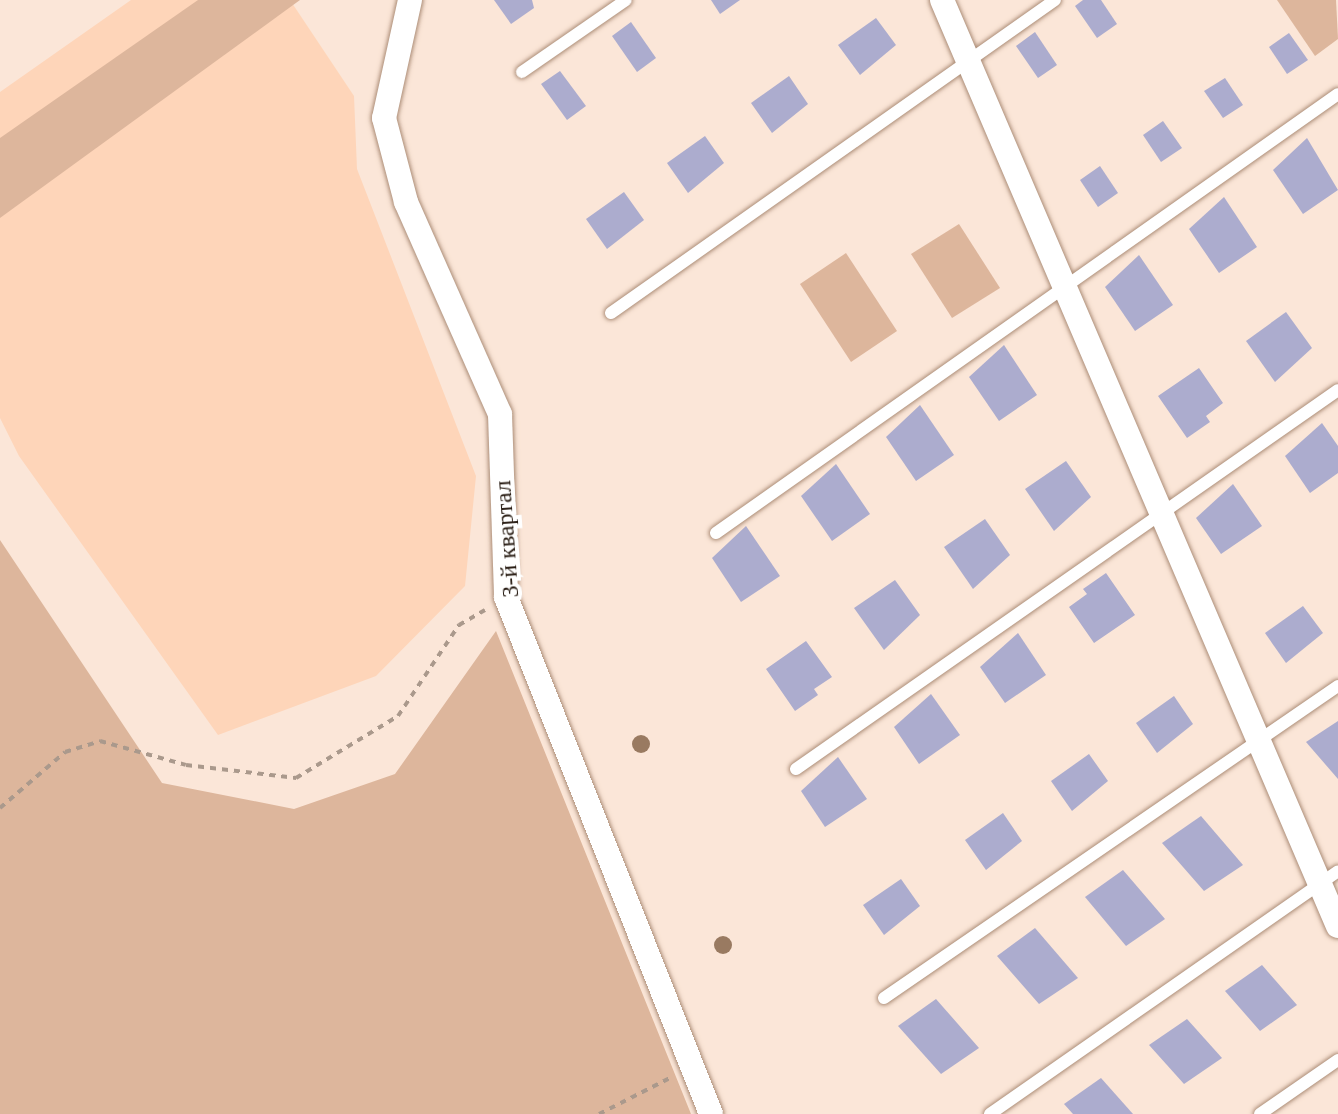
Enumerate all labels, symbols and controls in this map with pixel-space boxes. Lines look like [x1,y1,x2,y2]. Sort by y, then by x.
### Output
street label: 3-й квартал [489,479,525,599]

